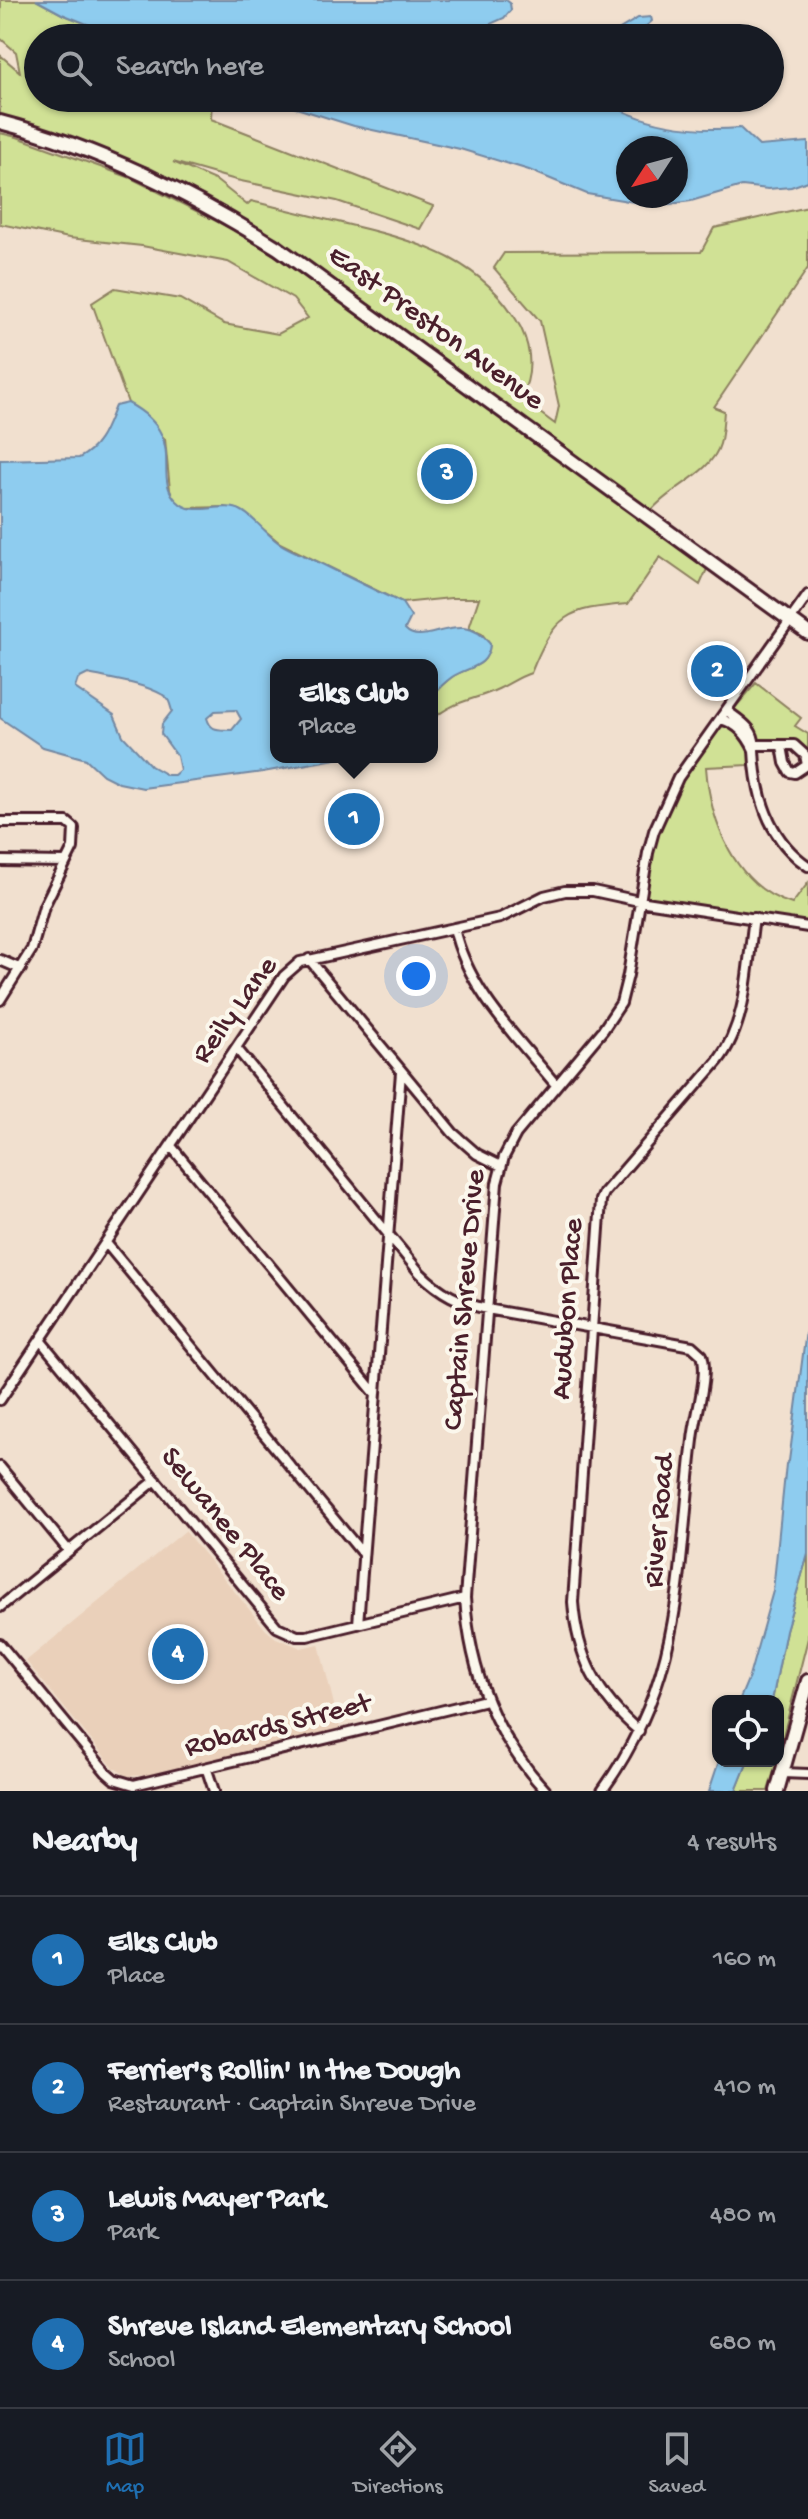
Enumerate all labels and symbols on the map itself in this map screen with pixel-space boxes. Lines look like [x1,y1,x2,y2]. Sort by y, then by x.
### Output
north arrow [616,136,688,208]
street label: East Preston Avenue [320,239,550,420]
pin: 3 [421,444,473,504]
pin: 2 [691,641,743,701]
pin: 1 [328,789,380,849]
street label: Reily Lane [186,950,287,1071]
your location [396,956,436,996]
street label: Captain Shreve Drive [437,1168,495,1432]
street label: Audubon Place [545,1217,593,1401]
street label: Sewanee Place [152,1441,297,1609]
street label: River Road [638,1450,684,1589]
pin: 4 [152,1624,204,1684]
street label: Robards Street [182,1686,377,1767]

